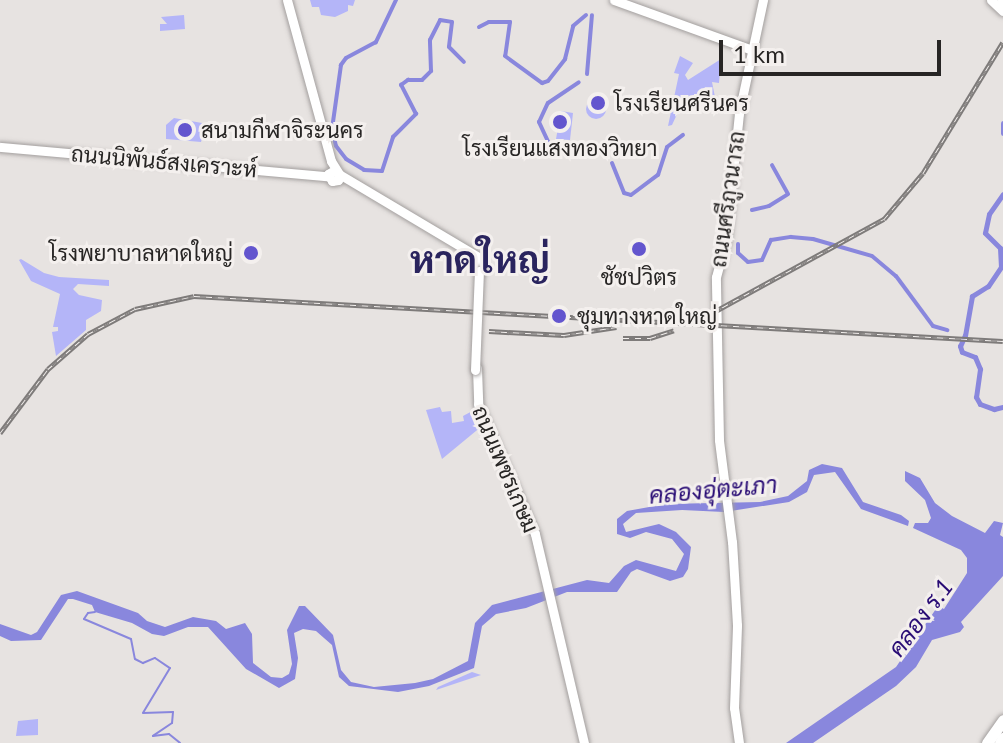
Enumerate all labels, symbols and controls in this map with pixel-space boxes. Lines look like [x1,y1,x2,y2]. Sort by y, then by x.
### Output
scale bar [723,24,945,74]
text: 1 km [733,39,785,68]
place label: โรงเรียนศรีนคร [614,90,749,116]
marker: โรงเรียนศรีนคร [589,94,607,112]
marker: โรงเรียนแสงทองวิทยา [551,113,569,131]
place label: สนามกีฬาจิระนคร [201,117,364,143]
marker: สนามกีฬาจิระนคร [176,121,194,139]
street label: ถนนศรีภูวนารถ [704,129,750,269]
place label: โรงเรียนแสงทองวิทยา [463,135,657,161]
street label: ถนนนิพันธ์สงเคราะห์ [70,140,258,182]
district label: หาดใหญ่ [410,236,550,282]
marker: ชัชปวิตร [628,238,650,260]
place label: โรงพยาบาลหาดใหญ่ [49,240,233,266]
marker: โรงพยาบาลหาดใหญ่ [240,242,262,264]
place label: ชัชปวิตร [601,264,677,290]
place label: ชุมทางหาดใหญ่ [577,303,717,329]
marker: ชุมทางหาดใหญ่ [548,305,570,327]
street label: ถนนเพชรเกษม [467,402,545,536]
water label: คลองอุ่ตะเภา [648,469,778,509]
water label: คลอง ร.1 [881,572,959,662]

